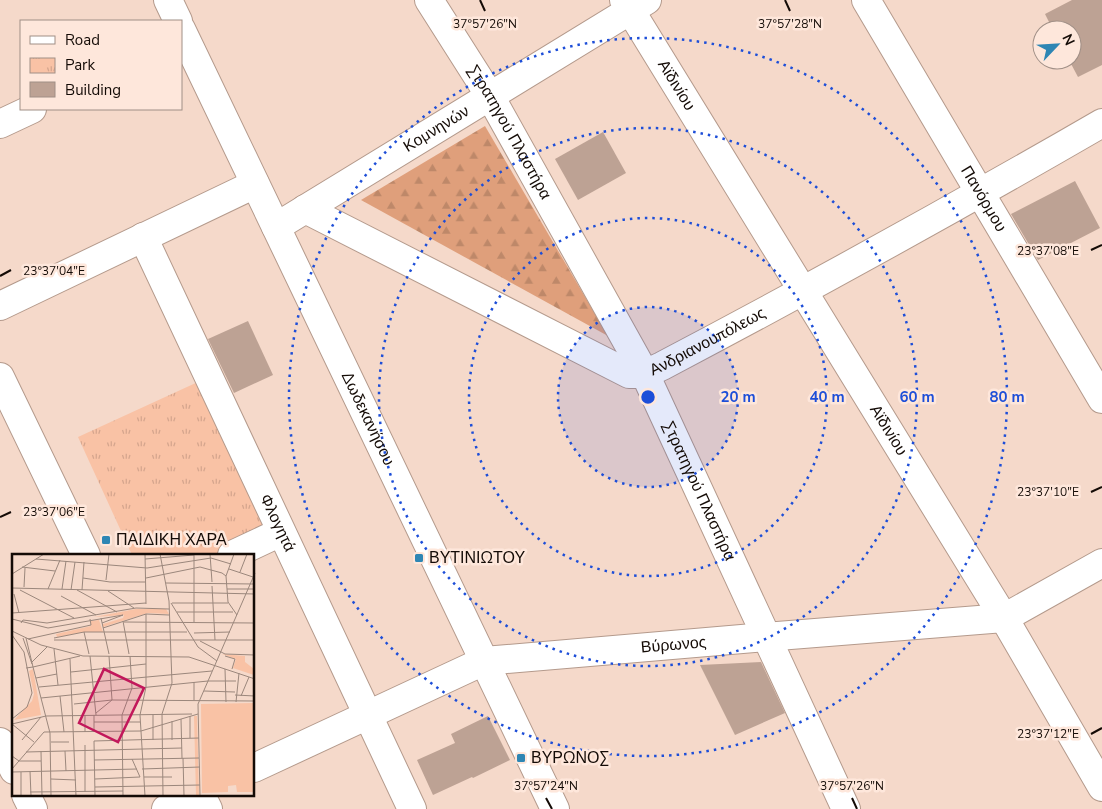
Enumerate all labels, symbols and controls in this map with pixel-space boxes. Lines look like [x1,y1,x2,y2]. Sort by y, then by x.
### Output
text: 37°57'26"N [453,16,517,32]
text: 37°57'28"N [758,16,822,32]
legend [20,20,182,110]
north arrow [1032,20,1082,70]
text: Road [65,30,100,50]
text: N [1058,31,1079,48]
text: Park [65,55,95,75]
street label: Αϊδινίου [652,56,700,115]
street label: Στρατηγού Πλαστήρα [462,61,557,203]
text: Building [65,80,121,100]
street label: Κομνηνών [399,100,474,158]
street label: Πανόρμου [955,162,1012,236]
text: 23°37'08"E [1017,243,1079,259]
text: 23°37'04"E [23,263,85,279]
street label: Ανδριανουπόλεως [646,302,770,381]
street label: Δωδεκανήσου [336,368,400,469]
text: 20 m [720,387,756,407]
text: 40 m [809,387,845,407]
text: 60 m [899,387,935,407]
text: 80 m [989,387,1025,407]
centre of rings [639,388,657,406]
street label: Αϊδινίου [864,401,913,460]
street label: Στρατηγού Πλαστήρα [657,418,741,564]
text: 23°37'10"E [1017,484,1079,500]
street label: Φλογητά [254,490,301,556]
text: 23°37'06"E [23,504,85,520]
place label: ΠΑΙΔΙΚΗ ΧΑΡΑ [116,529,227,551]
marker: ΠΑΙΔΙΚΗ ΧΑΡΑ [100,534,112,546]
place label: ΒΥΤΙΝΙΩΤΟΥ [429,547,525,569]
marker: ΒΥΤΙΝΙΩΤΟΥ [413,552,425,564]
inset map [12,554,255,796]
street label: Βύρωνος [640,631,708,659]
text: 23°37'12"E [1017,726,1079,742]
place label: ΒΥΡΩΝΟΣ [531,747,609,769]
marker: ΒΥΡΩΝΟΣ [515,752,527,764]
text: 37°57'24"N [514,778,578,794]
text: 37°57'26"N [820,778,884,794]

